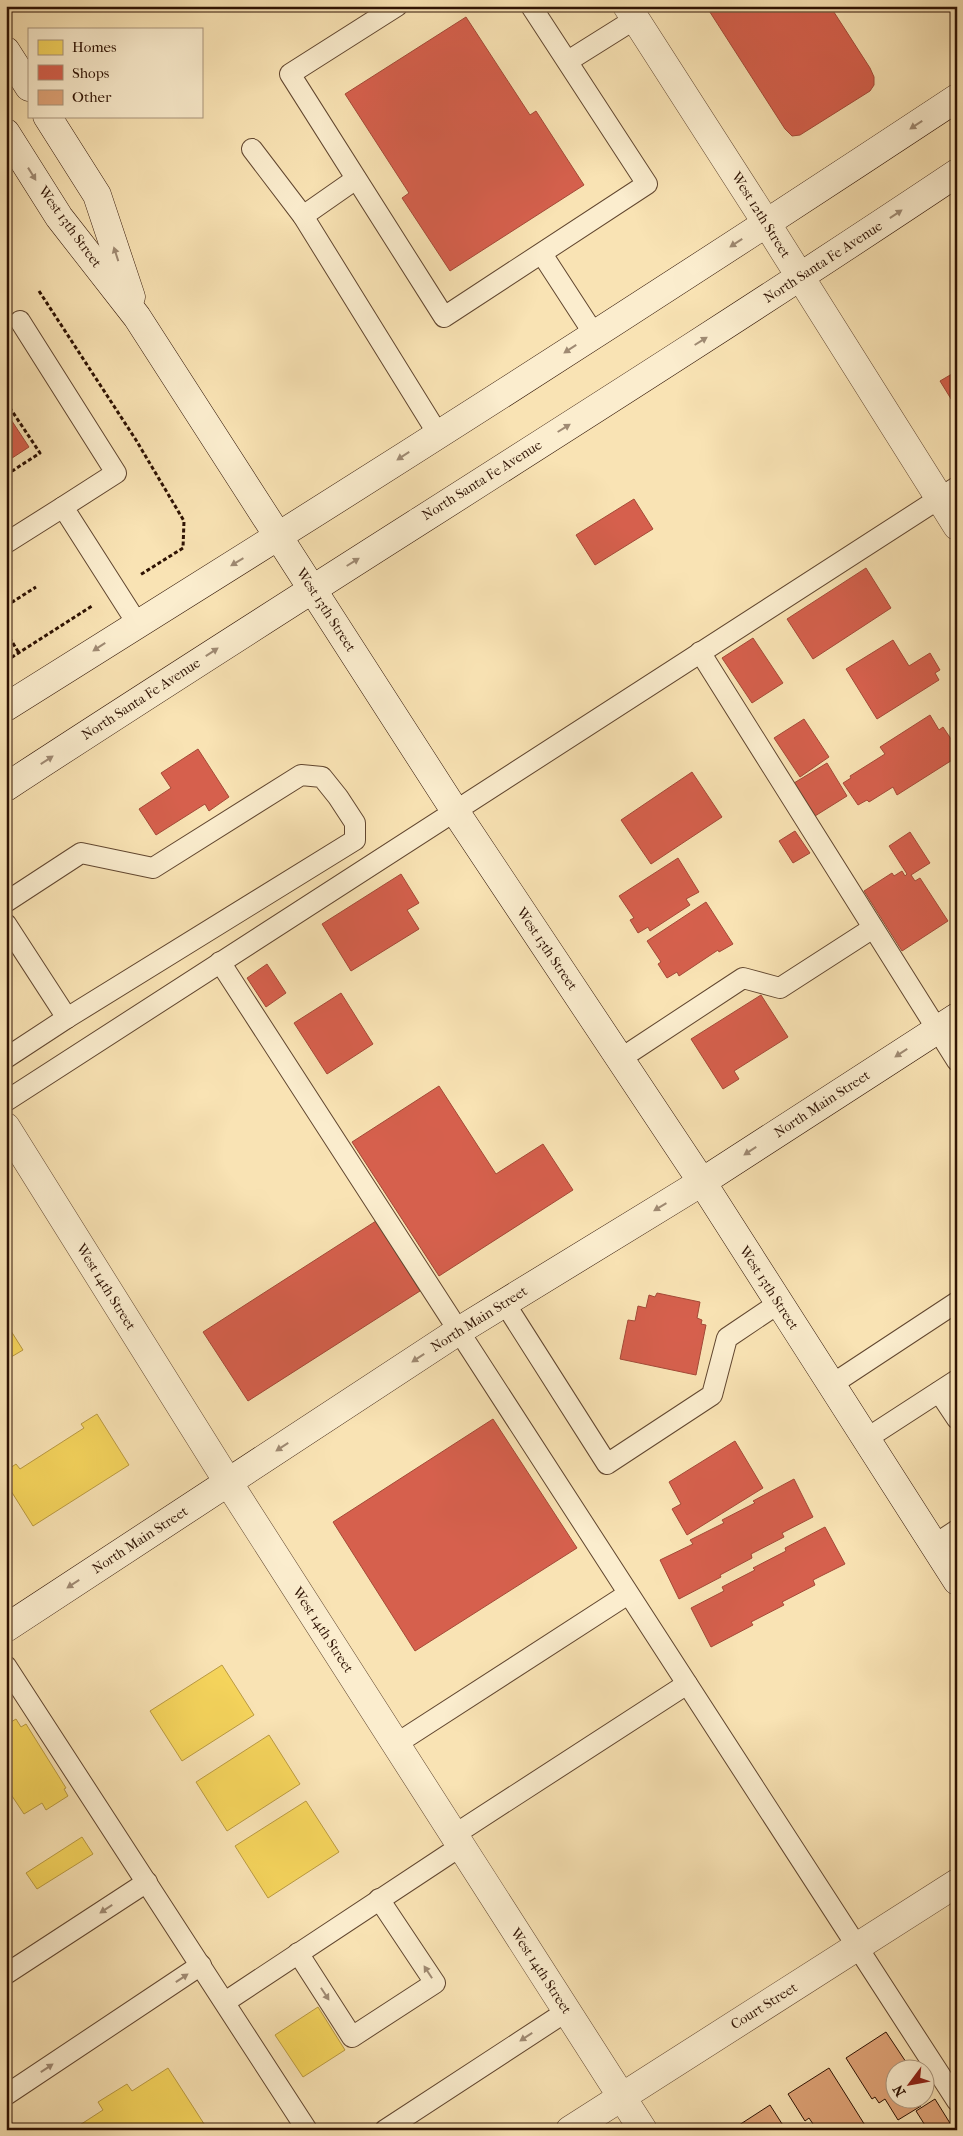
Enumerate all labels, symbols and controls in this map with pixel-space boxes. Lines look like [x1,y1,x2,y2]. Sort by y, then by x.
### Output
legend [28,28,202,118]
text: Homes [72,38,117,56]
text: Shops [72,64,110,82]
text: Other [72,88,112,106]
one-way arrow [909,120,923,130]
one-way arrow [28,167,37,181]
street label: West 12th Street [727,168,794,261]
street label: West 13th Street [34,182,105,271]
one-way arrow [889,209,902,218]
street label: North Santa Fe Avenue [760,217,886,307]
one-way arrow [730,238,743,248]
one-way arrow [112,247,120,262]
one-way arrow [694,336,708,345]
one-way arrow [563,345,576,354]
one-way arrow [557,423,570,432]
street label: North Santa Fe Avenue [419,436,545,524]
one-way arrow [397,451,410,461]
one-way arrow [230,557,244,566]
one-way arrow [346,557,359,567]
street label: West 13th Street [292,564,359,655]
one-way arrow [92,643,106,652]
one-way arrow [206,647,219,657]
street label: North Santa Fe Avenue [78,654,204,744]
one-way arrow [40,756,54,765]
street label: West 13th Street [512,903,581,994]
one-way arrow [894,1048,908,1058]
street label: North Main Street [771,1067,873,1141]
one-way arrow [743,1146,757,1156]
one-way arrow [654,1203,667,1212]
street label: West 14th Street [72,1240,139,1333]
street label: West 13th Street [735,1242,802,1333]
street label: North Main Street [428,1282,530,1356]
one-way arrow [411,1353,425,1362]
one-way arrow [275,1442,289,1451]
street label: North Main Street [89,1503,191,1577]
one-way arrow [66,1579,80,1589]
street label: West 14th Street [288,1583,357,1676]
one-way arrow [99,1904,113,1914]
street label: West 14th Street [506,1924,575,2017]
one-way arrow [423,1966,433,1979]
one-way arrow [175,1973,189,1983]
street label: Court Street [728,1979,800,2033]
one-way arrow [320,1988,329,2001]
one-way arrow [520,2033,533,2042]
north arrow [886,2058,936,2108]
one-way arrow [40,2063,54,2073]
text: N [889,2081,909,2100]

